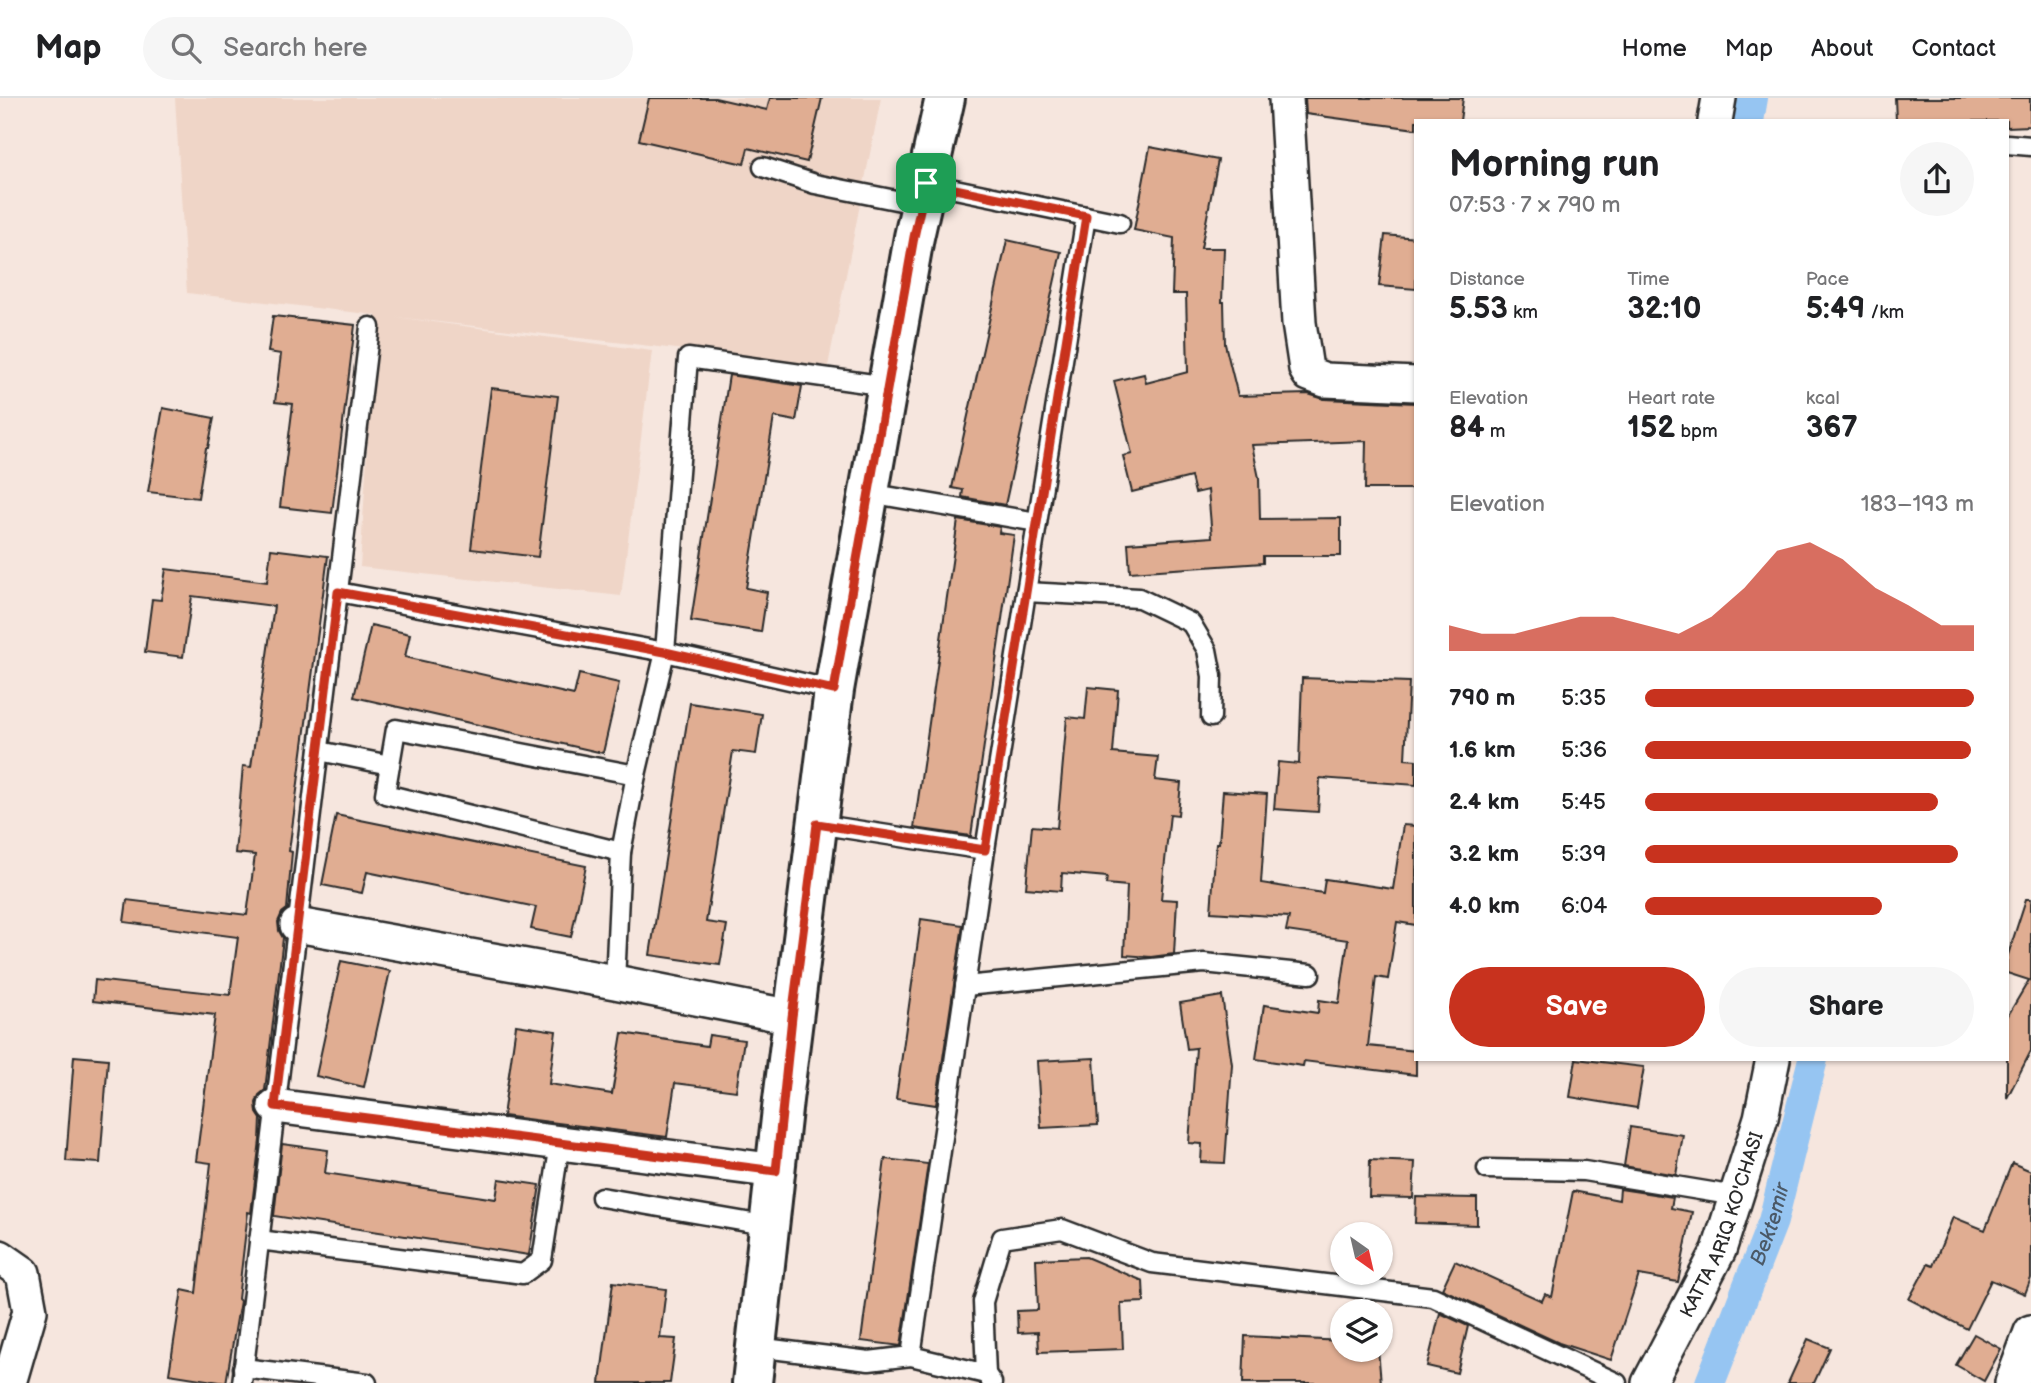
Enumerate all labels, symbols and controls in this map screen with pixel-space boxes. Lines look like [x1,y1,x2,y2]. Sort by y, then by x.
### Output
search box [143,17,633,80]
text: Map [35,28,101,68]
icon: search [167,29,205,67]
text: Search here [223,33,367,64]
text: Home [1622,34,1687,63]
text: Map [1725,34,1773,63]
text: About [1811,34,1873,63]
text: Contact [1911,34,1996,63]
text: Morning run [1449,142,1660,187]
button: share [1900,142,1974,216]
pin [896,153,956,213]
icon: arrive [907,164,945,202]
text: 07:53 · 7 × 790 m [1449,191,1621,219]
text: Distance [1449,268,1525,291]
text: Time [1627,268,1669,291]
text: Pace [1806,268,1849,291]
text: 5.53 [1449,291,1508,327]
text: 32:10 [1627,291,1701,327]
text: 5:49 [1806,291,1865,327]
text: km [1508,301,1538,324]
text: /km [1865,301,1904,324]
text: Elevation [1449,387,1528,410]
text: Heart rate [1627,387,1715,410]
text: kcal [1806,387,1840,410]
text: 84 [1449,410,1485,446]
text: 152 [1627,410,1675,446]
text: 367 [1806,410,1858,446]
text: m [1485,420,1506,443]
text: bpm [1675,420,1718,443]
text: Elevation [1449,490,1545,518]
text: 183–193 m [1861,490,1974,518]
text: 790 m [1449,684,1515,712]
text: 5:35 [1561,684,1606,712]
text: 1.6 km [1449,736,1516,764]
text: 5:36 [1561,736,1607,764]
text: 2.4 km [1449,788,1519,816]
text: 5:45 [1561,788,1606,816]
text: 3.2 km [1449,840,1519,868]
text: 5:39 [1561,840,1606,868]
text: 4.0 km [1449,892,1520,920]
text: 6:04 [1561,892,1607,920]
button: Save [1449,967,1705,1047]
button: Share [1719,967,1974,1047]
street label: KATTA ARIQ KO'CHASI [1676,1129,1769,1322]
water label: Bektemir [1745,1179,1795,1269]
north arrow [1330,1222,1393,1284]
map controls [1330,1222,1393,1362]
button: layers [1330,1299,1393,1362]

